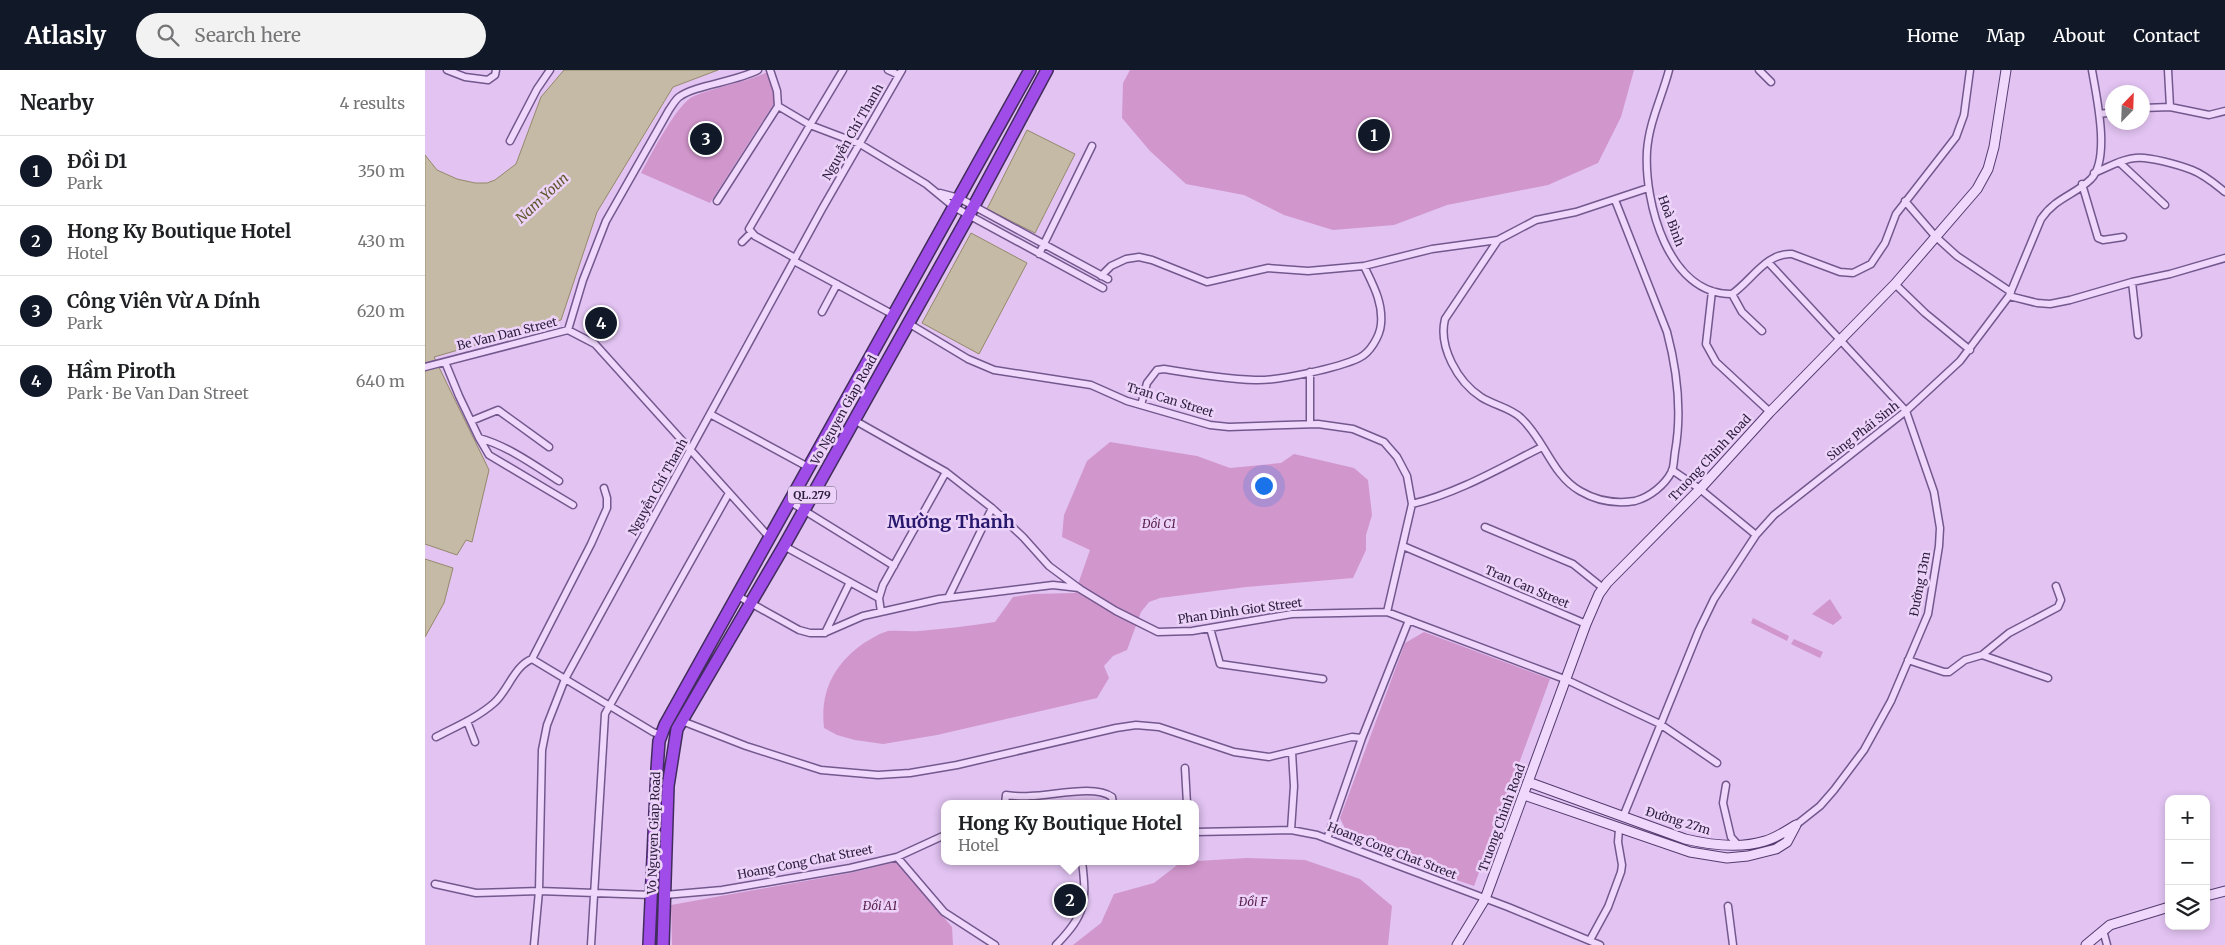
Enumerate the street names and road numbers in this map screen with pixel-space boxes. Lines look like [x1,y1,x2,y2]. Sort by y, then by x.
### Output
street label: Nguyễn Chí Thanh [819,81,886,183]
street label: Hoà Bình [1655,193,1688,249]
street label: Be Van Dan Street [455,314,559,353]
street label: Vo Nguyen Giap Road [807,352,880,468]
street label: Tran Can Street [1125,379,1216,420]
street label: Sùng Phái Sinh [1823,398,1902,464]
street label: Truong Chinh Road [1665,411,1754,504]
street label: Nguyễn Chí Thanh [625,436,690,538]
road number: QL.279 [788,486,836,504]
street label: Đường 13m [1906,550,1933,617]
street label: Tran Can Street [1483,562,1572,611]
street label: Phan Dinh Giot Street [1177,594,1303,627]
street label: Truong Chinh Road [1475,762,1528,874]
street label: Vo Nguyen Giap Road [644,771,663,896]
street label: Đường 27m [1644,804,1712,838]
street label: Hoang Cong Chat Street [1325,819,1459,882]
street label: Hoang Cong Chat Street [736,841,874,882]

